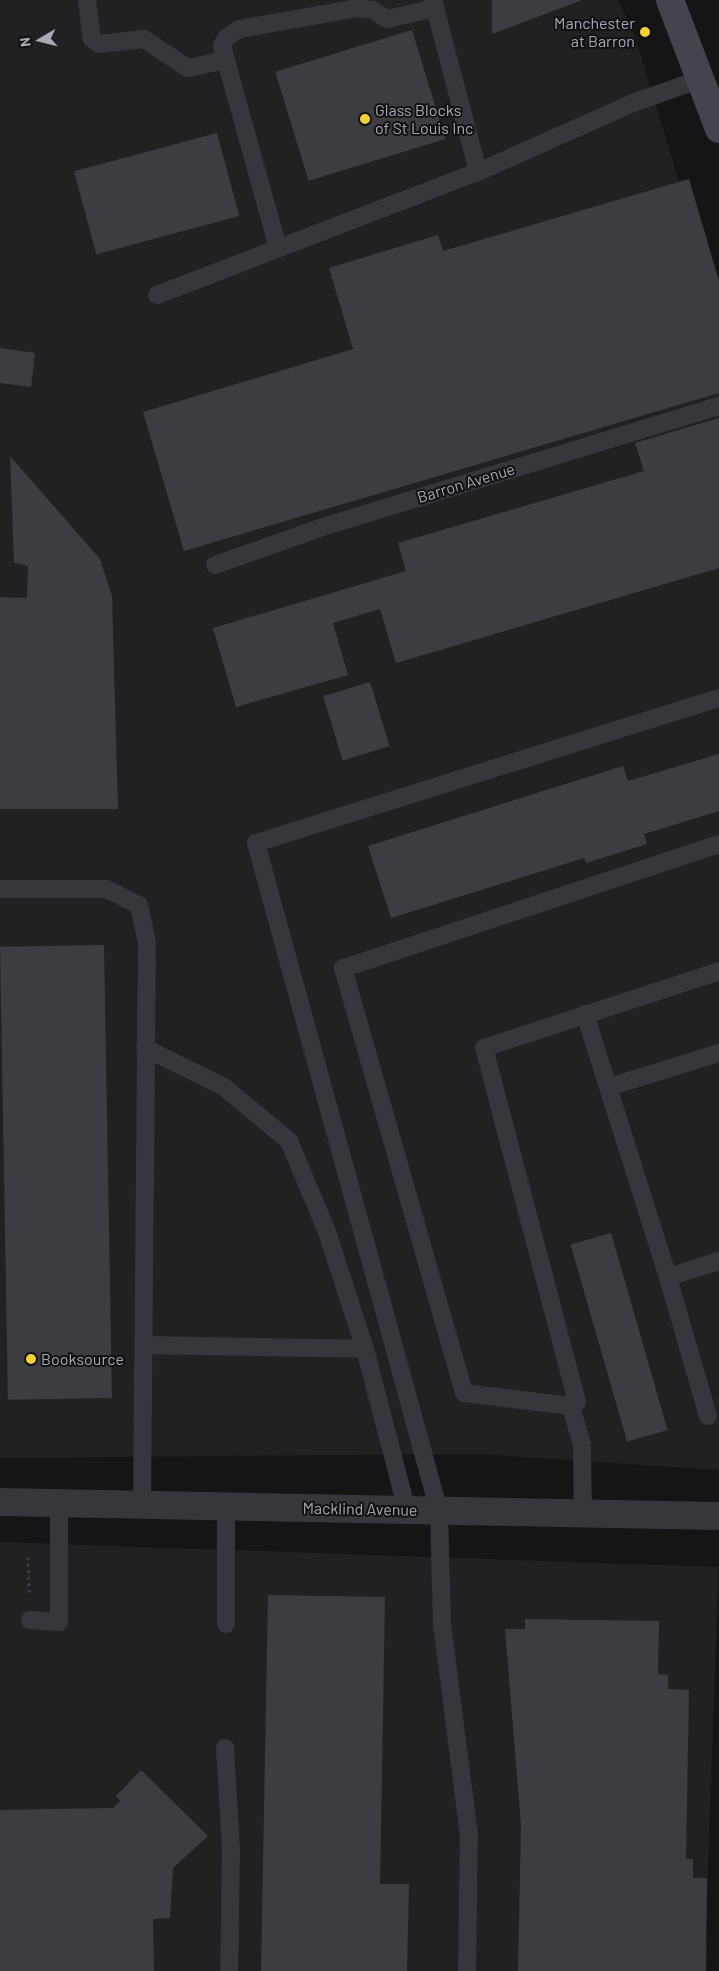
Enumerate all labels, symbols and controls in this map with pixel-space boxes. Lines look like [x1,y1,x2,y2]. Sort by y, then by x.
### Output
place label: Manchester at Barron [554,13,635,51]
north arrow [15,15,65,65]
marker: Manchester at Barron [639,26,651,38]
text: N [16,36,34,48]
place label: Glass Blocks of St Louis Inc [375,100,473,138]
marker: Glass Blocks of St Louis Inc [359,113,371,125]
street label: Barron Avenue [415,459,517,507]
place label: Booksource [41,1349,124,1369]
marker: Booksource [25,1353,37,1365]
street label: Macklind Avenue [302,1498,418,1520]

